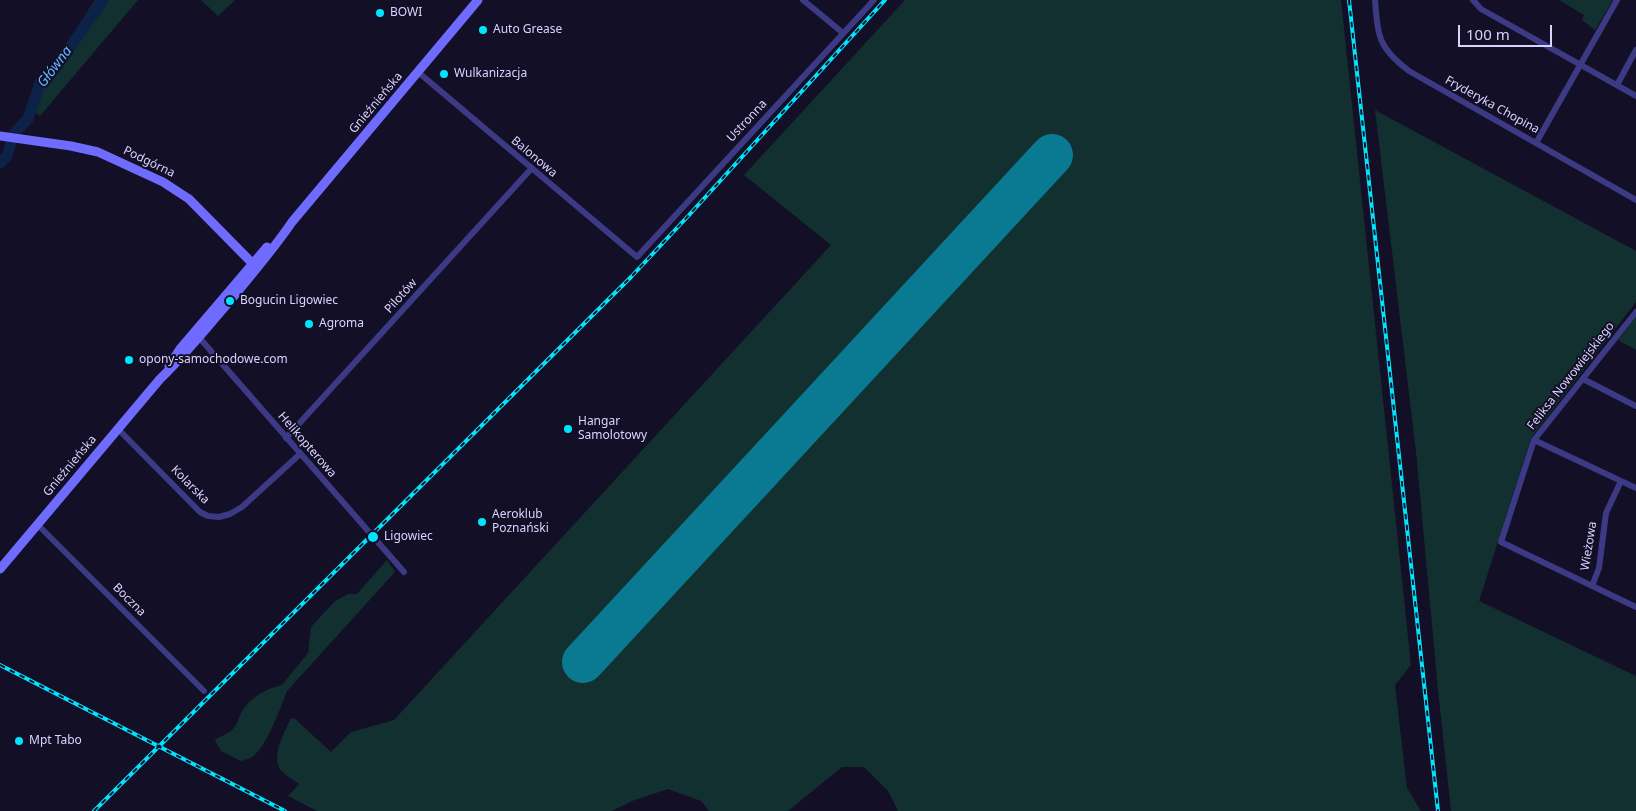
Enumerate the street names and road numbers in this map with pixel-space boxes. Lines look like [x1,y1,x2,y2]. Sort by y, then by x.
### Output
street label: Gnieźnieńska [346,70,406,136]
street label: Fryderyka Chopina [1442,73,1542,137]
street label: Ustronna [724,97,770,145]
street label: Balonowa [508,134,560,180]
street label: Podgórna [121,143,177,181]
street label: Pilotów [382,276,420,316]
street label: Feliksa Nowowiejskiego [1524,319,1618,433]
street label: Helikopterowa [275,409,339,481]
street label: Gnieźnieńska [40,433,100,499]
street label: Kolarska [168,463,212,507]
street label: Wieżowa [1578,520,1600,572]
street label: Boczna [110,581,148,619]

